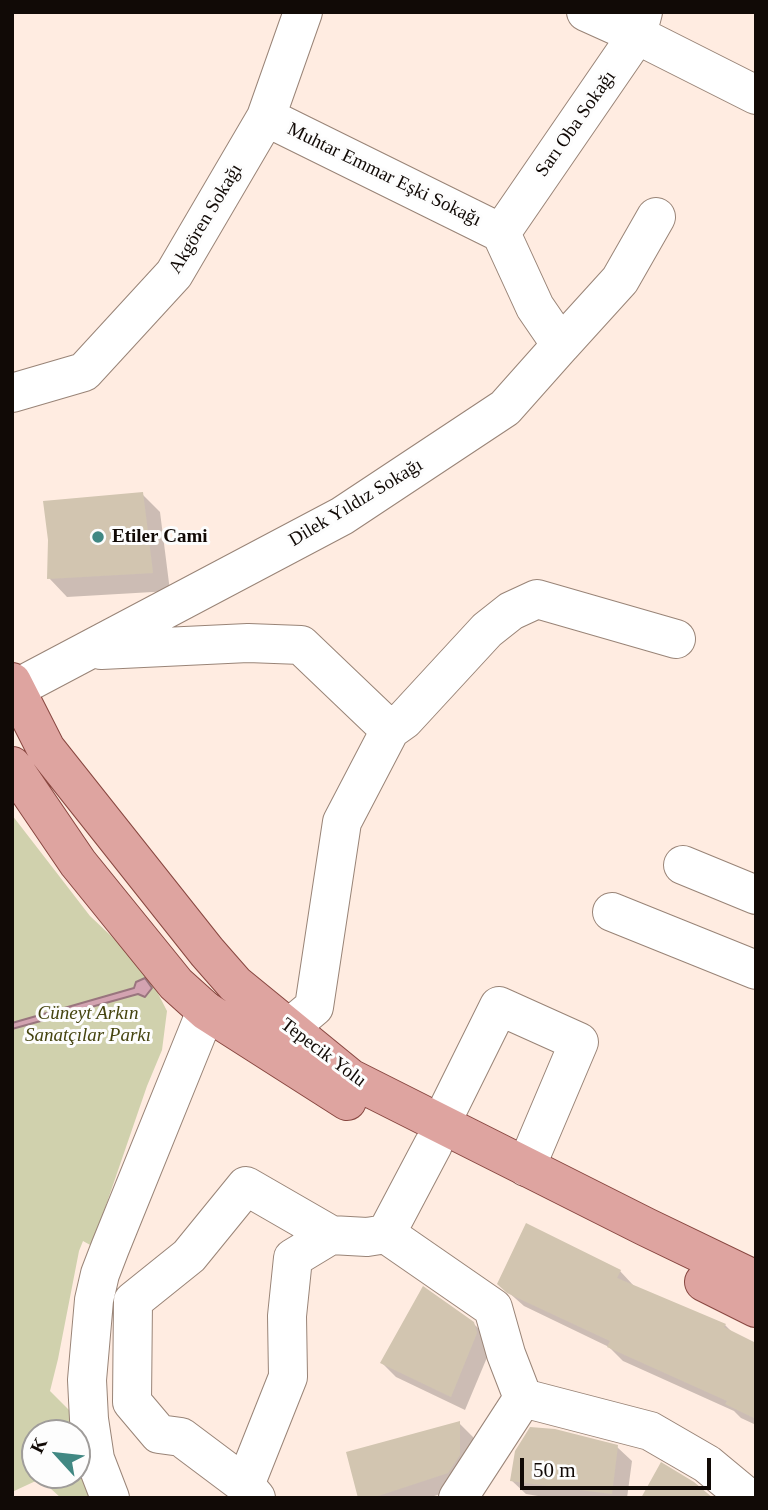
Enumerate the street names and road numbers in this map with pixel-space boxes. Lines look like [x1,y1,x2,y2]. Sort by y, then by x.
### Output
street label: Sarı Oba Sokağı [531,66,621,182]
street label: Muhtar Emmar Eşki Sokağı [283,118,485,232]
street label: Akgören Sokağı [164,160,248,278]
street label: Dilek Yıldız Sokağı [285,454,427,552]
street label: Tepecik Yolu [276,1014,370,1092]

